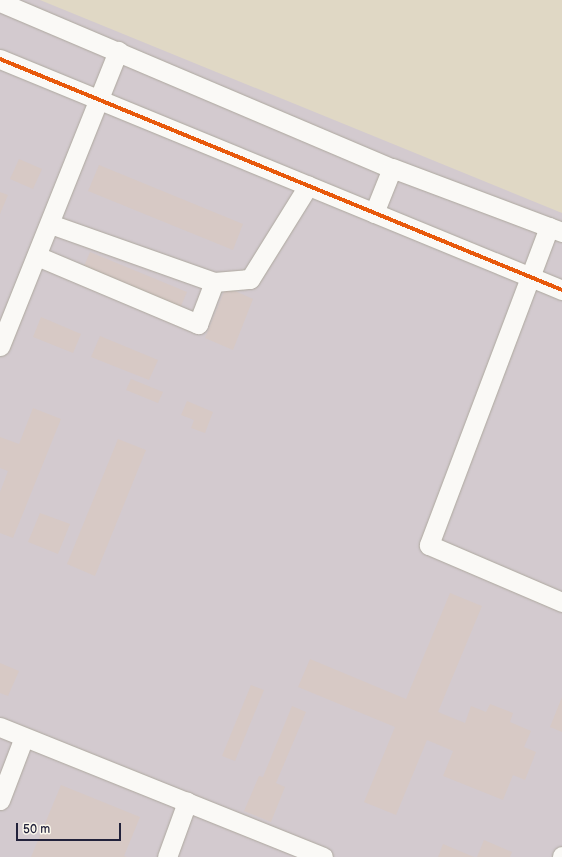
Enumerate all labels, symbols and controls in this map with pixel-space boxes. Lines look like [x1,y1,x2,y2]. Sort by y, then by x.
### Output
scale bar [18,815,123,841]
text: 50 m [23,822,50,837]

